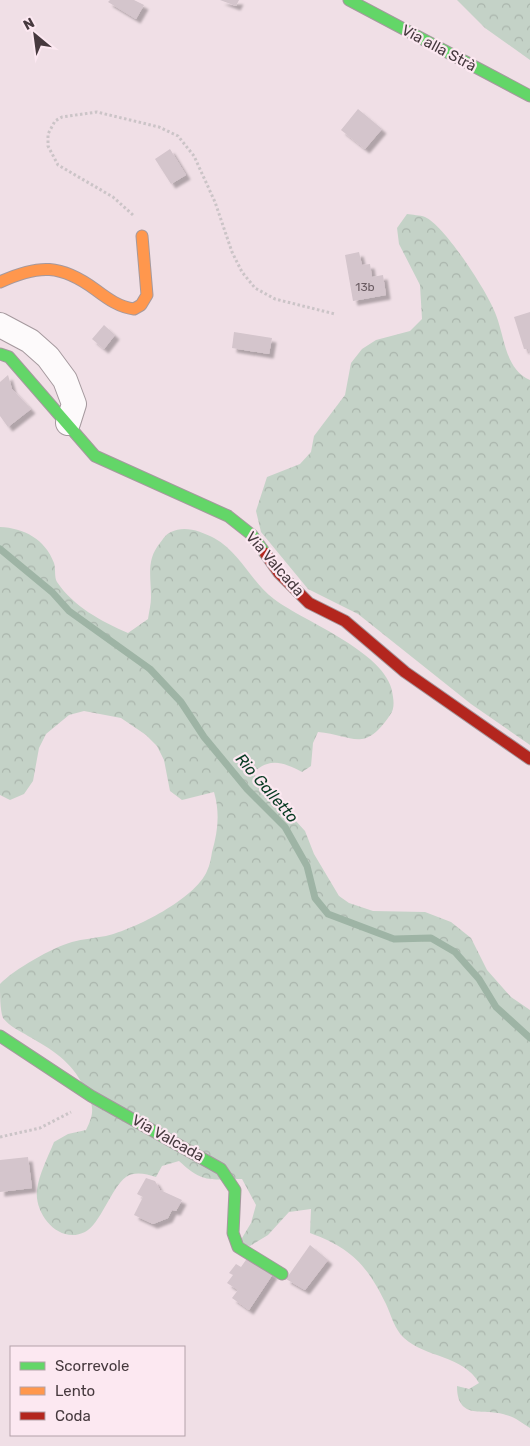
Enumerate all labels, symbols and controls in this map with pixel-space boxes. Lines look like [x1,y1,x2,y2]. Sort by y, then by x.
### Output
north arrow [10,10,60,60]
text: N [20,14,37,34]
street label: Via alla Strà [399,21,479,75]
house number: 13b [355,280,375,294]
street label: Via Valcada [242,528,308,600]
water label: Rio Galletto [232,749,302,827]
street label: Via Valcada [129,1111,207,1165]
legend [10,1346,185,1436]
text: Scorrevole [55,1357,129,1375]
text: Lento [55,1382,95,1400]
text: Coda [55,1407,91,1425]

